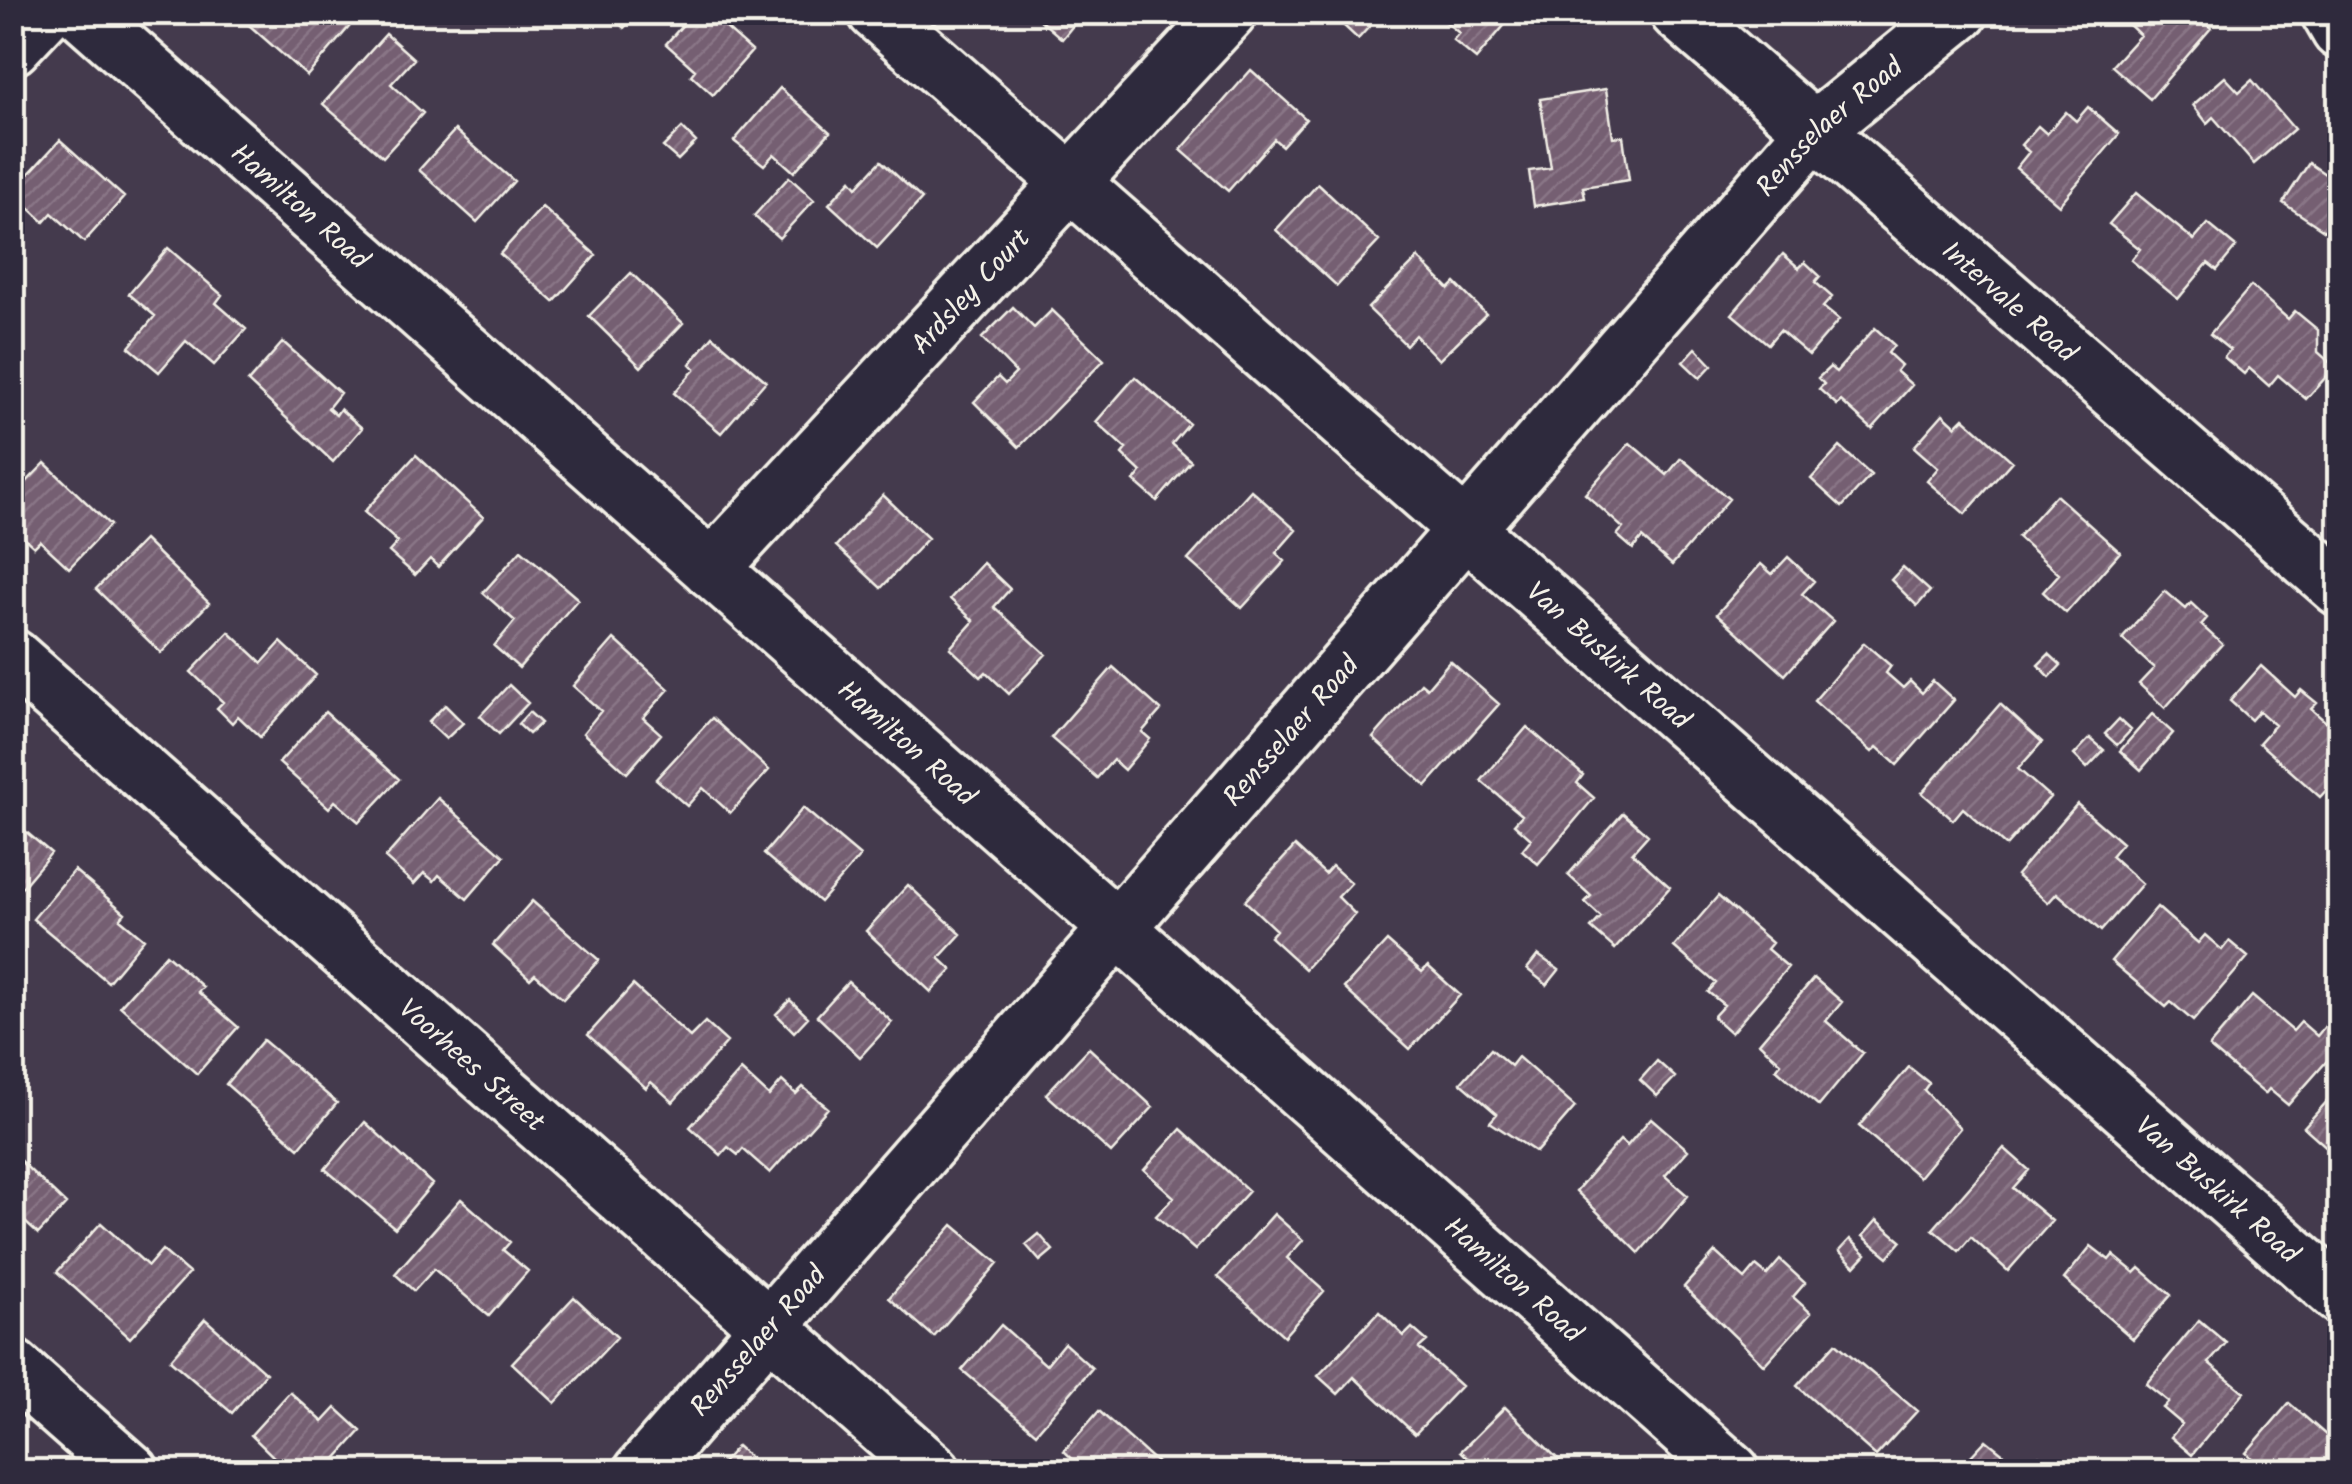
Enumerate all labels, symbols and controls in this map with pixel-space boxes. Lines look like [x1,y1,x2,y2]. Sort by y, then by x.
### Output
street label: Rensselaer Road [1746,46,1915,208]
street label: Hamilton Road [219,133,380,282]
street label: Ardsley Court [901,218,1043,366]
street label: Intervale Road [1930,231,2087,376]
street label: Van Buskirk Road [1515,572,1701,743]
street label: Rensselaer Road [1213,645,1372,818]
street label: Hamilton Road [826,670,986,819]
street label: Voorhees Street [387,989,556,1145]
street label: Van Buskirk Road [2124,1106,2310,1277]
street label: Hamilton Road [1432,1207,1593,1356]
street label: Rensselaer Road [680,1255,839,1428]

